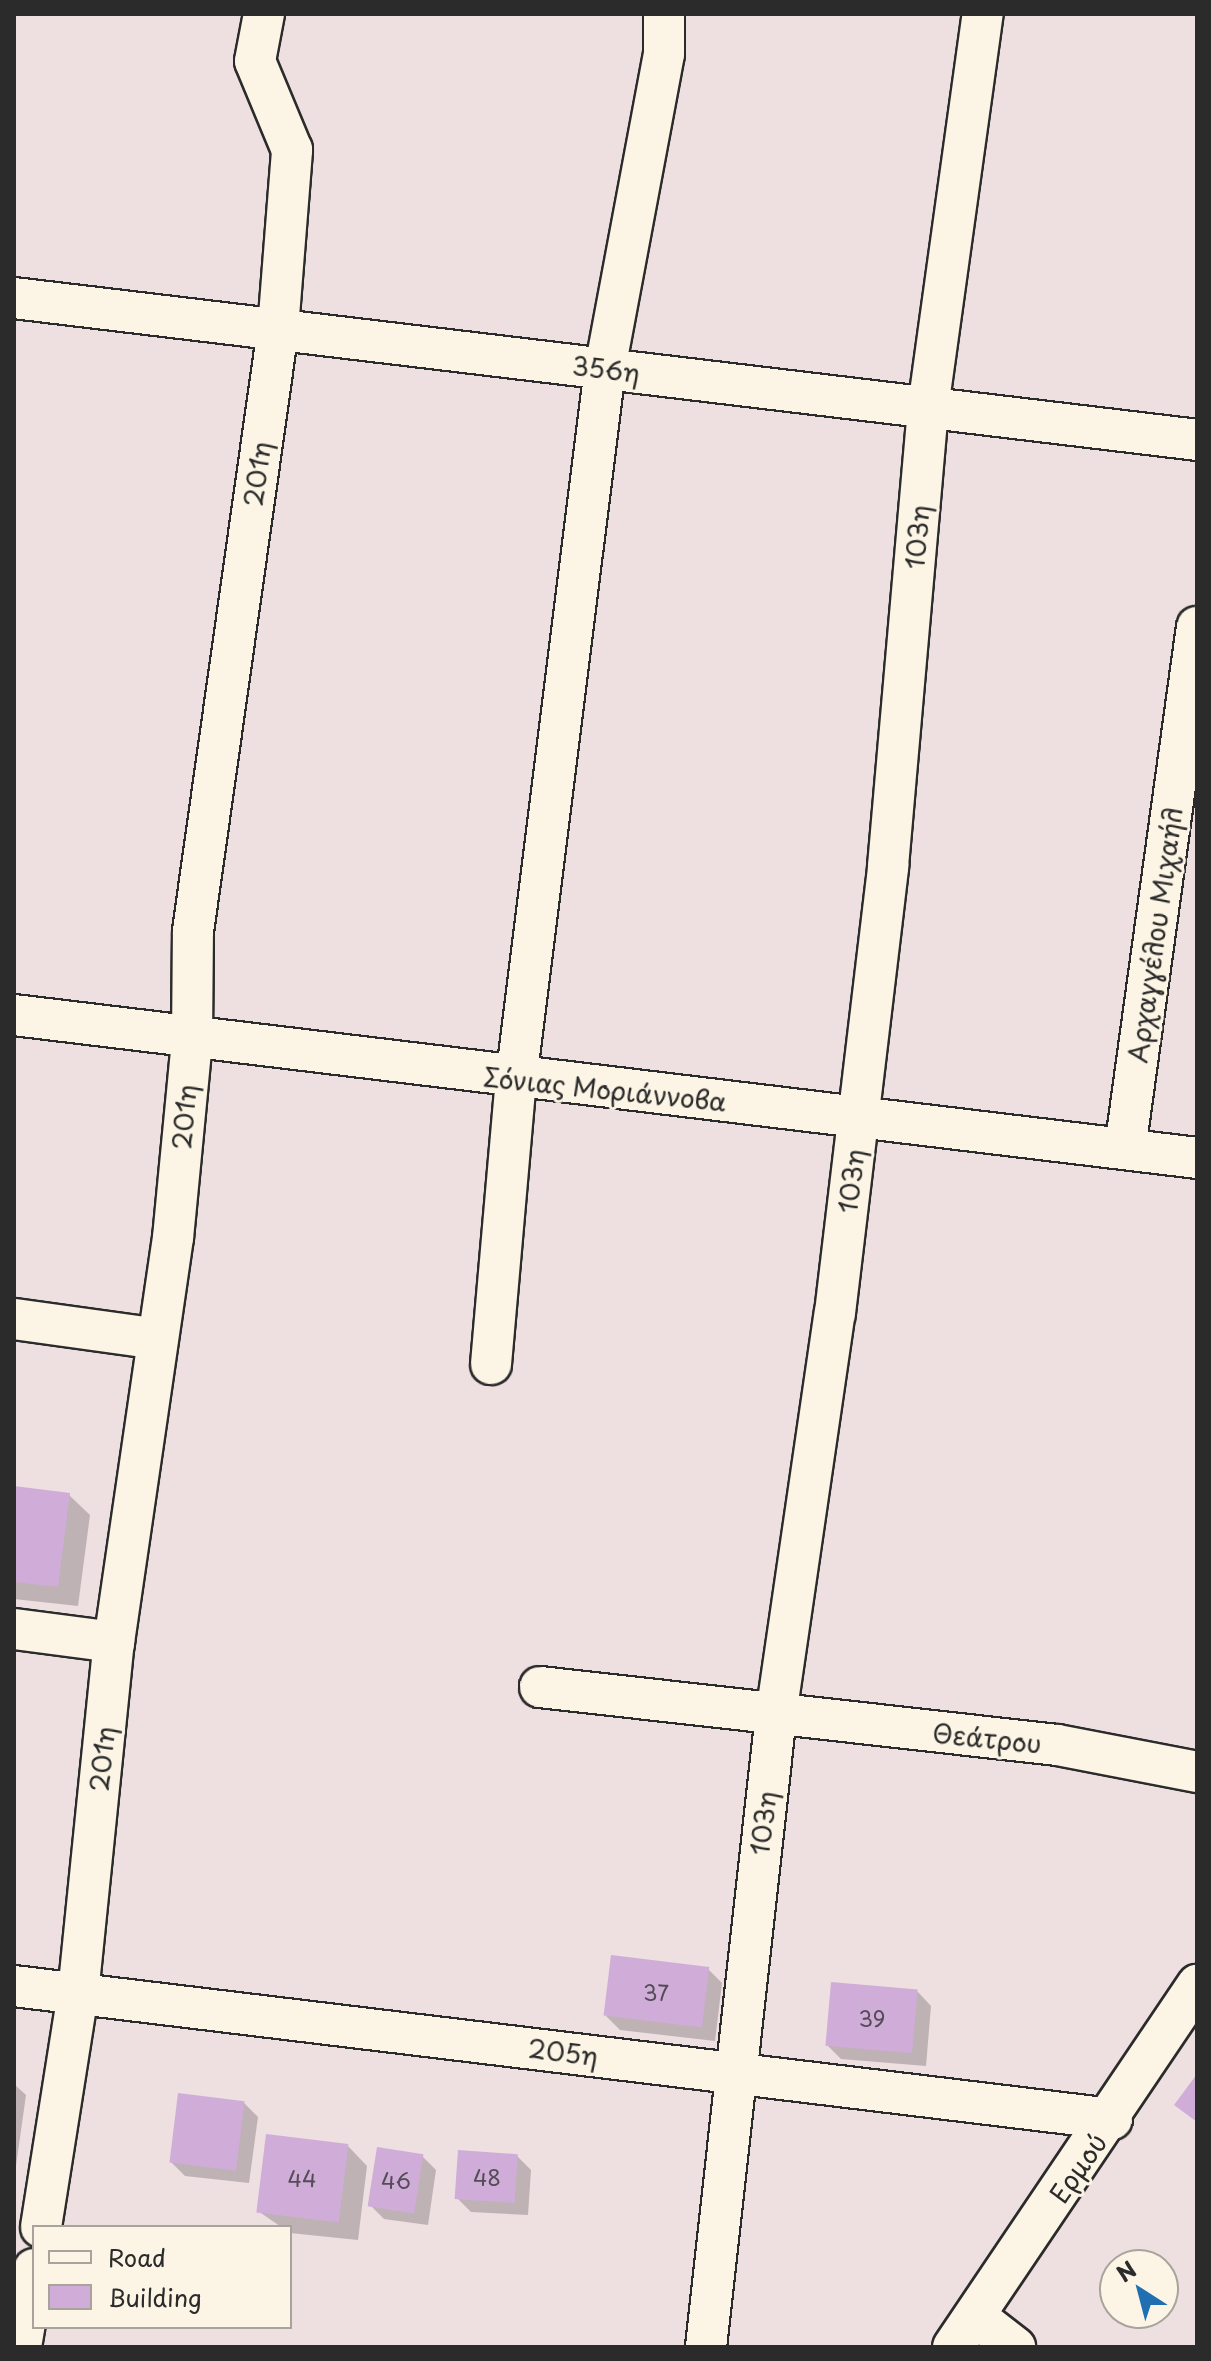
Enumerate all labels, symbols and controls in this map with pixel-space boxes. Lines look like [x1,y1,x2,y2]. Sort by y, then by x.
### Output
street label: 356η [570,349,642,389]
street label: 201η [237,439,277,509]
street label: 103η [899,503,935,571]
street label: Αρχαγγέλου Μιχαήλ [1122,805,1188,1065]
street label: Σόνιας Μοριάννοβα [481,1061,729,1117]
street label: 201η [166,1083,202,1151]
street label: 103η [832,1147,870,1215]
street label: Θεάτρου [931,1717,1043,1759]
street label: 201η [83,1725,121,1793]
street label: 103η [744,1789,782,1857]
house number: 37 [643,1979,669,2005]
house number: 39 [859,2005,885,2031]
street label: 205η [526,2032,600,2072]
street label: Ερμού [1043,2127,1113,2209]
house number: 48 [473,2164,501,2190]
house number: 44 [287,2165,317,2191]
house number: 46 [381,2167,411,2193]
legend [32,2225,292,2329]
text: Road [108,2239,166,2275]
north arrow [1099,2249,1179,2329]
text: N [1109,2252,1143,2289]
text: Building [108,2279,202,2315]

